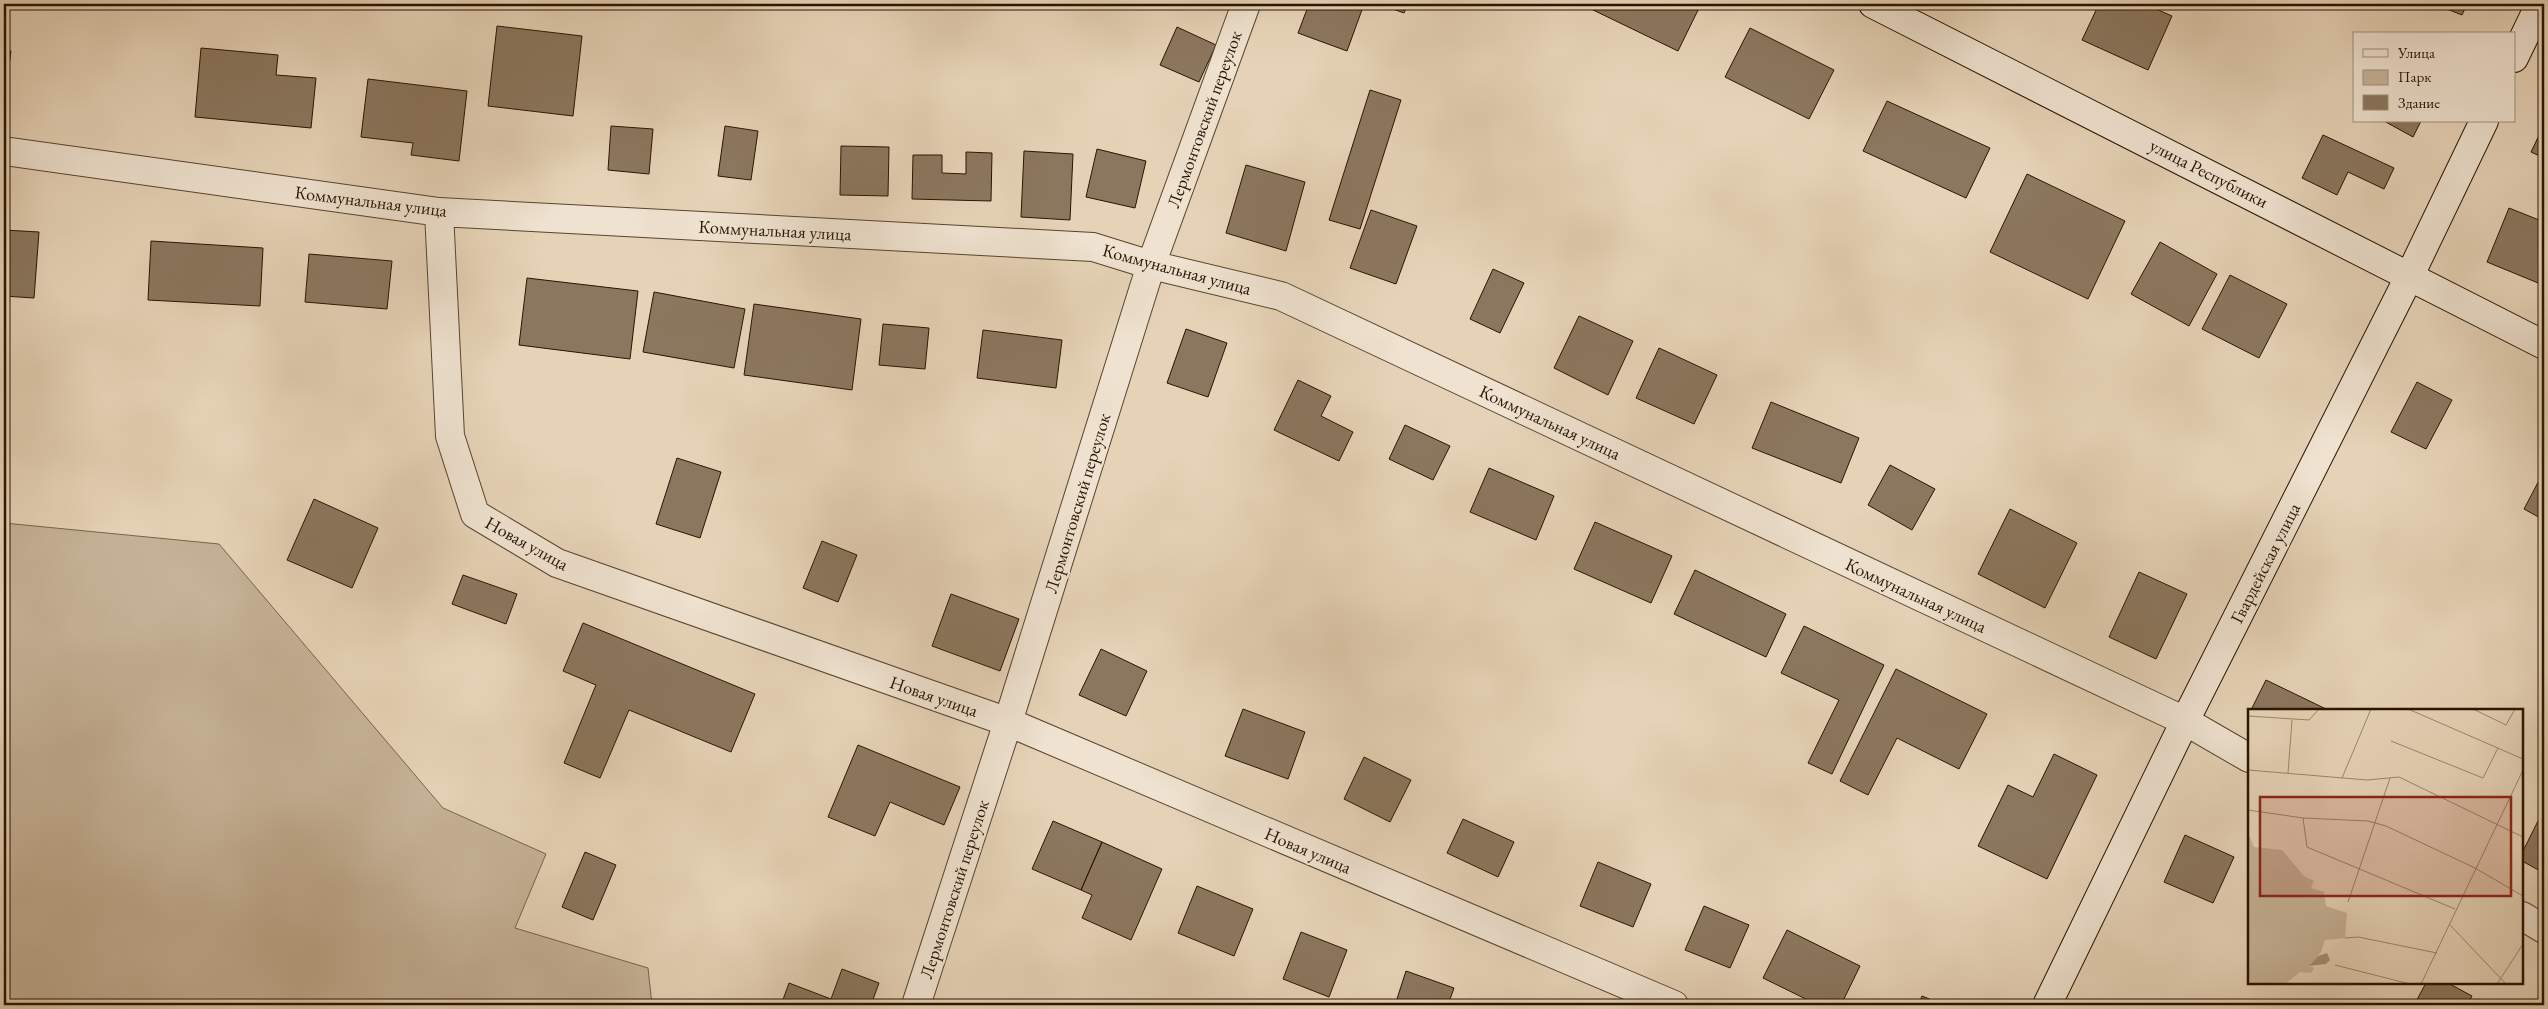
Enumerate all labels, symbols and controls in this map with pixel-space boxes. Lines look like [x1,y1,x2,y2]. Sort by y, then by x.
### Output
street label: Лермонтовский переулок [1161,27,1247,211]
legend [2353,32,2516,122]
text: Улица [2397,43,2435,62]
text: Парк [2398,67,2431,86]
text: Здание [2398,93,2440,112]
street label: улица Республики [2146,133,2272,213]
street label: Коммунальная улица [294,180,449,222]
street label: Коммунальная улица [698,215,853,246]
street label: Коммунальная улица [1100,238,1255,300]
street label: Коммунальная улица [1476,379,1625,465]
street label: Лермонтовский переулок [1039,410,1115,596]
street label: Гвардейская улица [2225,498,2306,627]
street label: Новая улица [481,511,574,576]
street label: Коммунальная улица [1842,552,1991,638]
street label: Новая улица [887,670,982,722]
inset map [2248,709,2523,984]
street label: Лермонтовский переулок [914,796,994,981]
street label: Новая улица [1261,821,1356,879]

